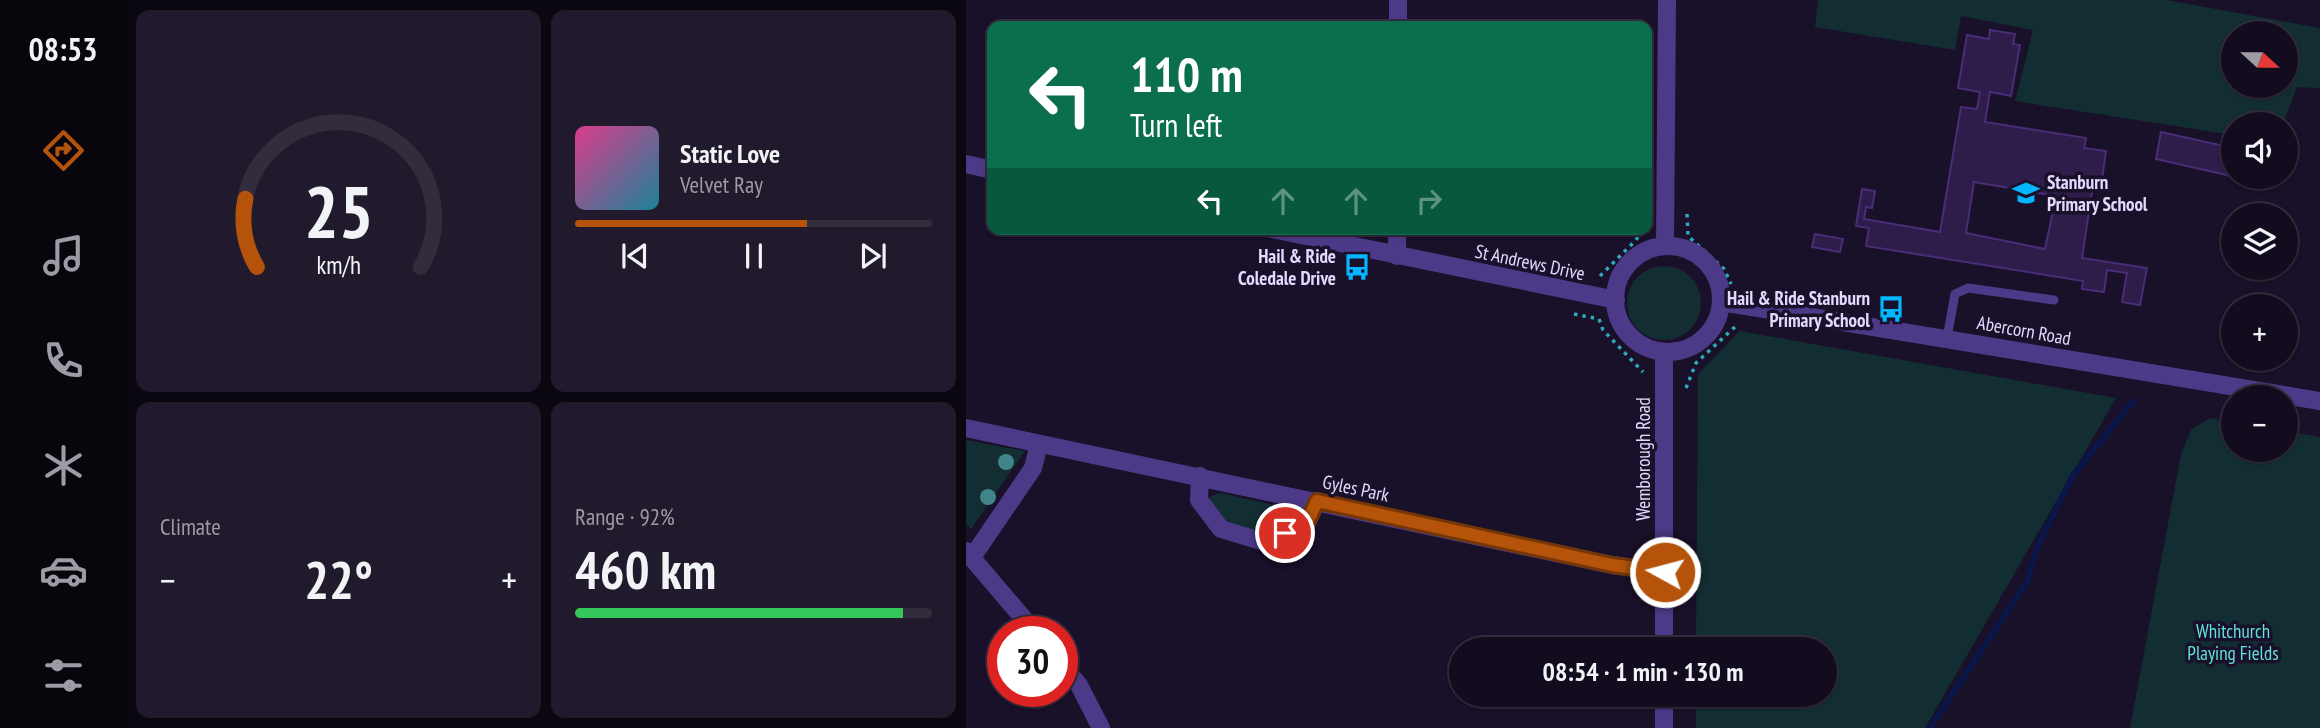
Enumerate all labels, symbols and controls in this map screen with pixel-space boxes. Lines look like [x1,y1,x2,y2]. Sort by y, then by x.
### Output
north arrow [2221,21,2298,98]
map controls [2221,21,2298,462]
text: 08:53 [28,28,98,70]
text: 110 m [1130,42,1243,106]
icon: left [1015,49,1106,140]
text: Turn left [1130,104,1222,146]
button: sound [2221,112,2298,189]
icon: directions [39,126,88,175]
text: Static Love [680,137,780,170]
text: 25 [304,163,373,257]
text: Velvet Ray [680,170,763,199]
place label: Stanburn Primary School [2047,170,2148,216]
school or university icon: Stanburn Primary School [2011,178,2041,208]
icon: left [1191,182,1229,220]
icon: ahead [1264,182,1302,220]
icon: ahead [1337,182,1375,220]
icon: right [1410,182,1448,220]
button: layers [2221,203,2298,280]
icon: music [39,231,88,280]
icon: previous [616,237,654,275]
icon: pause [735,237,773,275]
icon: next [854,237,892,275]
street label: St Andrews Drive [1473,239,1587,285]
place label: Hail & Ride Coledale Drive [1238,244,1336,290]
text: km/h [316,249,361,281]
bus stop icon: Hail & Ride Coledale Drive [1342,252,1372,282]
place label: Hail & Ride Stanburn Primary School [1727,286,1870,332]
bus stop icon: Hail & Ride Stanburn Primary School [1876,294,1906,324]
button: + [2221,294,2298,371]
street label: Abercorn Road [1975,310,2073,350]
icon: phone [39,336,88,385]
button: − [2221,385,2298,462]
street label: Wemborough Road [1631,397,1655,521]
icon: climate [39,441,88,490]
street label: Gyles Park [1321,469,1392,507]
text: Range · 92% [575,502,675,531]
pin [1255,503,1315,563]
text: Climate [160,512,221,541]
icon: arrive [1266,514,1304,552]
position arrow [1628,535,1702,609]
text: 460 km [575,536,716,603]
icon: car [39,546,88,595]
text: 22° [304,546,373,613]
text: − [160,555,176,604]
text: + [501,555,517,604]
speed limit sign: 30 [987,616,1078,707]
park label: Whitchurch Playing Fields [2187,619,2279,665]
icon: filters [39,651,88,700]
text: 08:54 · 1 min · 130 m [1543,655,1743,688]

